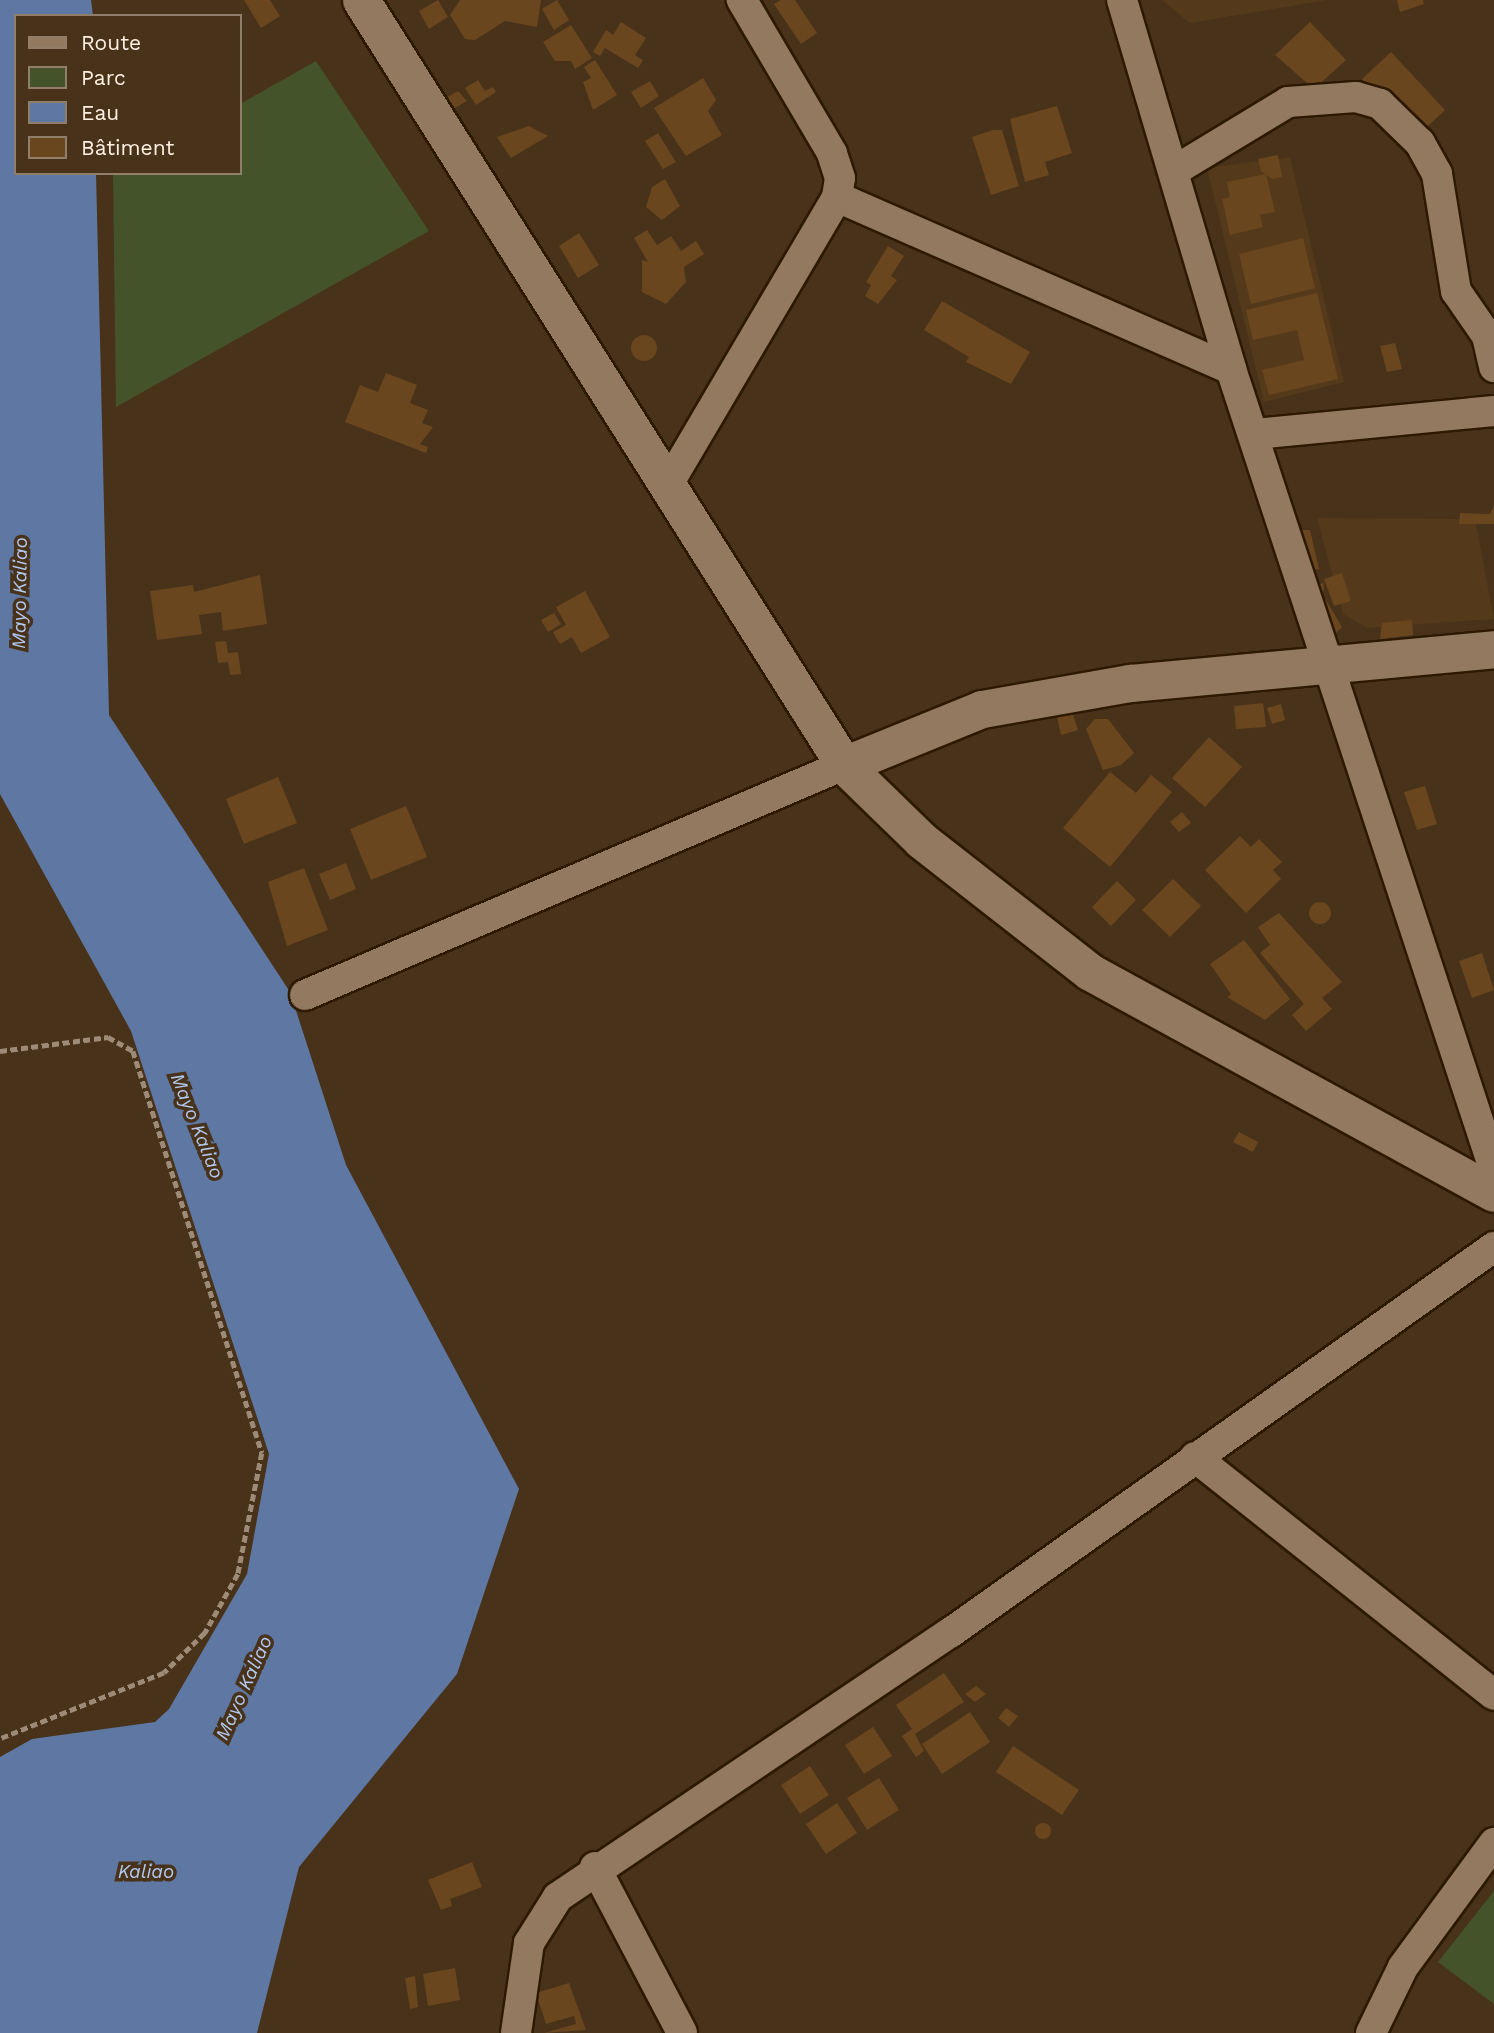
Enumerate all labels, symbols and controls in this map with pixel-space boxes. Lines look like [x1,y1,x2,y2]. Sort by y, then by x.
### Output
legend [14,14,242,175]
text: Route [81,30,141,55]
text: Parc [81,65,126,90]
text: Eau [81,100,119,125]
text: Bâtiment [81,135,174,160]
water label: Mayo Kaliao [8,537,32,649]
water label: Mayo Kaliao [165,1070,229,1182]
water label: Mayo Kaliao [211,1632,277,1744]
water label: Kaliao [118,1861,174,1883]

